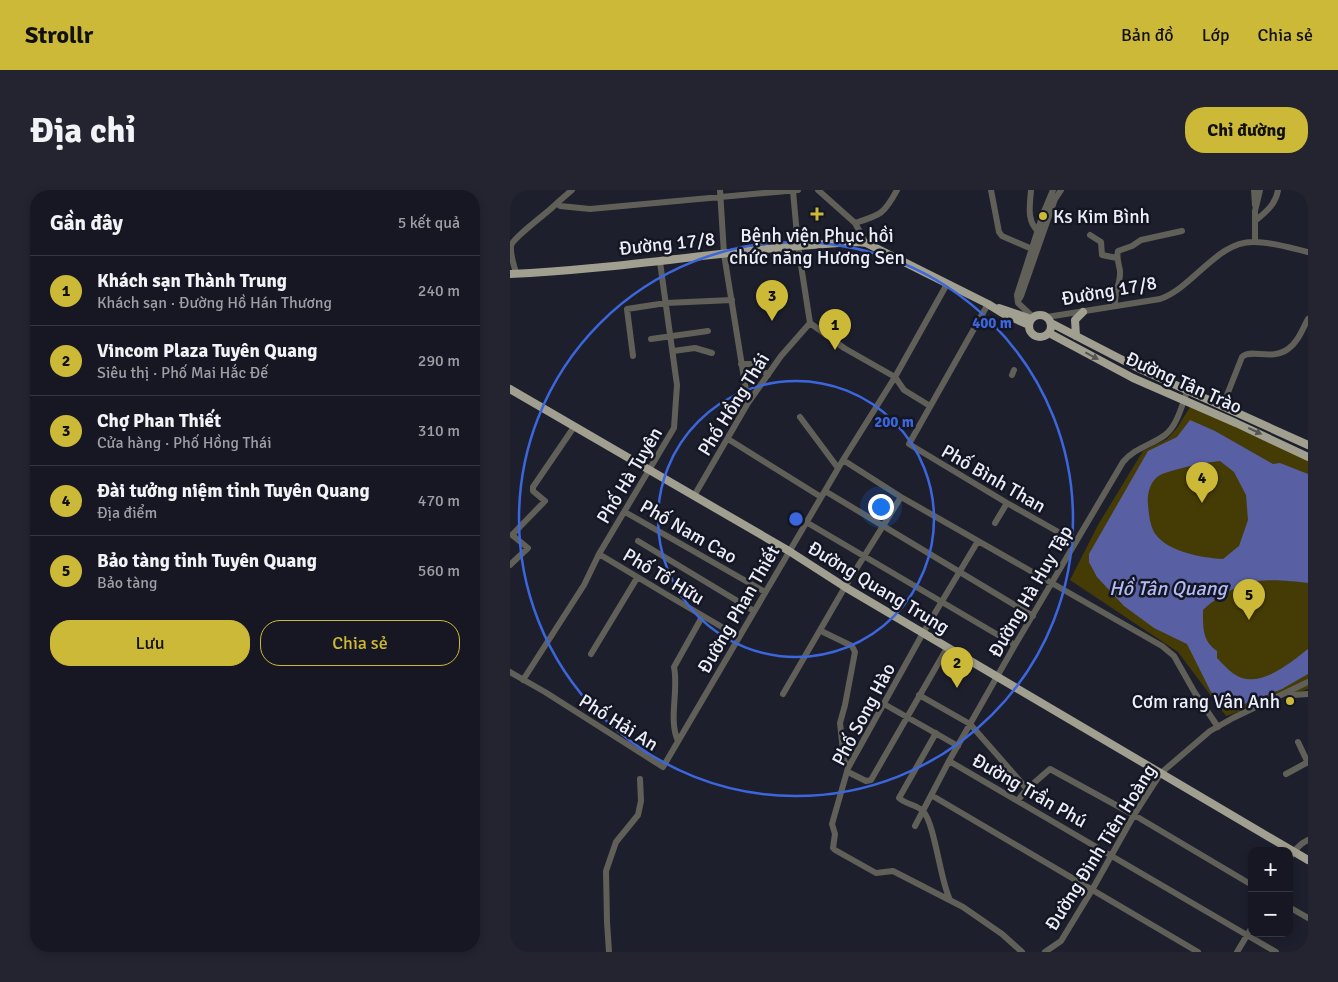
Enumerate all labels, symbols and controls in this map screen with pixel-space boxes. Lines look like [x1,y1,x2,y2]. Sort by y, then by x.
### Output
text: Strollr [25,20,93,50]
text: Bản đồ [1121,24,1174,46]
text: Lớp [1202,24,1229,46]
text: Chia sẻ [1257,24,1313,46]
button: Chỉ đường [1185,107,1308,153]
text: Địa chỉ [30,109,136,152]
place label: Ks Kim Bình [1053,205,1150,229]
marker: Bệnh viện Phục hồi chức năng Hương Sen [810,207,824,221]
text: Gần đây [50,210,123,236]
marker: Ks Kim Bình [1037,210,1049,222]
text: 5 kết quả [398,213,460,233]
place label: Bệnh viện Phục hồi chức năng Hương Sen [729,224,905,270]
street label: Đường 17/8 [618,227,716,261]
text: Khách sạn Thành Trung [97,269,287,293]
street label: Đường 17/8 [1060,271,1159,311]
pin: 3 [756,280,788,321]
text: 1 [62,281,70,301]
text: 240 m [418,281,460,301]
text: Khách sạn · Đường Hồ Hán Thương [97,293,332,313]
pin: 1 [819,309,851,350]
text: 400 m [972,314,1012,332]
text: Vincom Plaza Tuyên Quang [97,339,317,363]
street label: Đường Tân Trào [1122,347,1246,419]
street label: Phố Hồng Thái [693,349,775,460]
text: 2 [62,351,70,371]
text: 290 m [418,351,460,371]
one-way arrow [1085,352,1098,361]
text: Siêu thị · Phố Mai Hắc Đế [97,363,268,383]
text: Chợ Phan Thiết [97,409,221,433]
text: 200 m [874,413,914,431]
text: 3 [62,421,70,441]
text: 310 m [418,421,460,441]
street label: Phố Hà Tuyên [592,423,668,528]
one-way arrow [1248,428,1262,436]
text: Cửa hàng · Phố Hồng Thái [97,433,272,453]
street label: Phố Bình Than [937,439,1050,518]
pin: 4 [1186,462,1218,503]
text: Đài tưởng niệm tỉnh Tuyên Quang [97,479,370,503]
text: 4 [62,491,70,511]
text: 470 m [418,491,460,511]
your location [868,494,894,520]
street label: Phố Nam Cao [636,495,741,569]
text: Địa điểm [97,503,157,523]
centre of rings [787,510,805,528]
street label: Đường Hà Huy Tập [983,521,1078,662]
street label: Đường Quang Trung [803,536,954,640]
street label: Đường Phan Thiết [693,541,785,678]
street label: Phố Tố Hữu [618,543,709,611]
text: Bảo tàng tỉnh Tuyên Quang [97,549,317,573]
text: 5 [62,561,70,581]
text: 560 m [418,561,460,581]
text: Bảo tàng [97,573,157,593]
water label: Hồ Tân Quang [1109,576,1229,601]
pin: 5 [1233,579,1265,620]
button: Lưu [50,620,250,666]
button: Chia sẻ [260,620,460,666]
pin: 2 [941,647,973,688]
street label: Phố Song Hào [827,659,901,770]
street label: Phố Hải An [574,689,663,757]
place label: Cơm rang Vân Anh [1132,690,1280,714]
marker: Cơm rang Vân Anh [1284,695,1296,707]
street label: Đường Trần Phú [968,748,1091,833]
street label: Đường Đinh Tiên Hoàng [1040,760,1162,935]
map controls [1248,847,1293,937]
button: + [1248,847,1293,892]
button: − [1248,892,1293,937]

